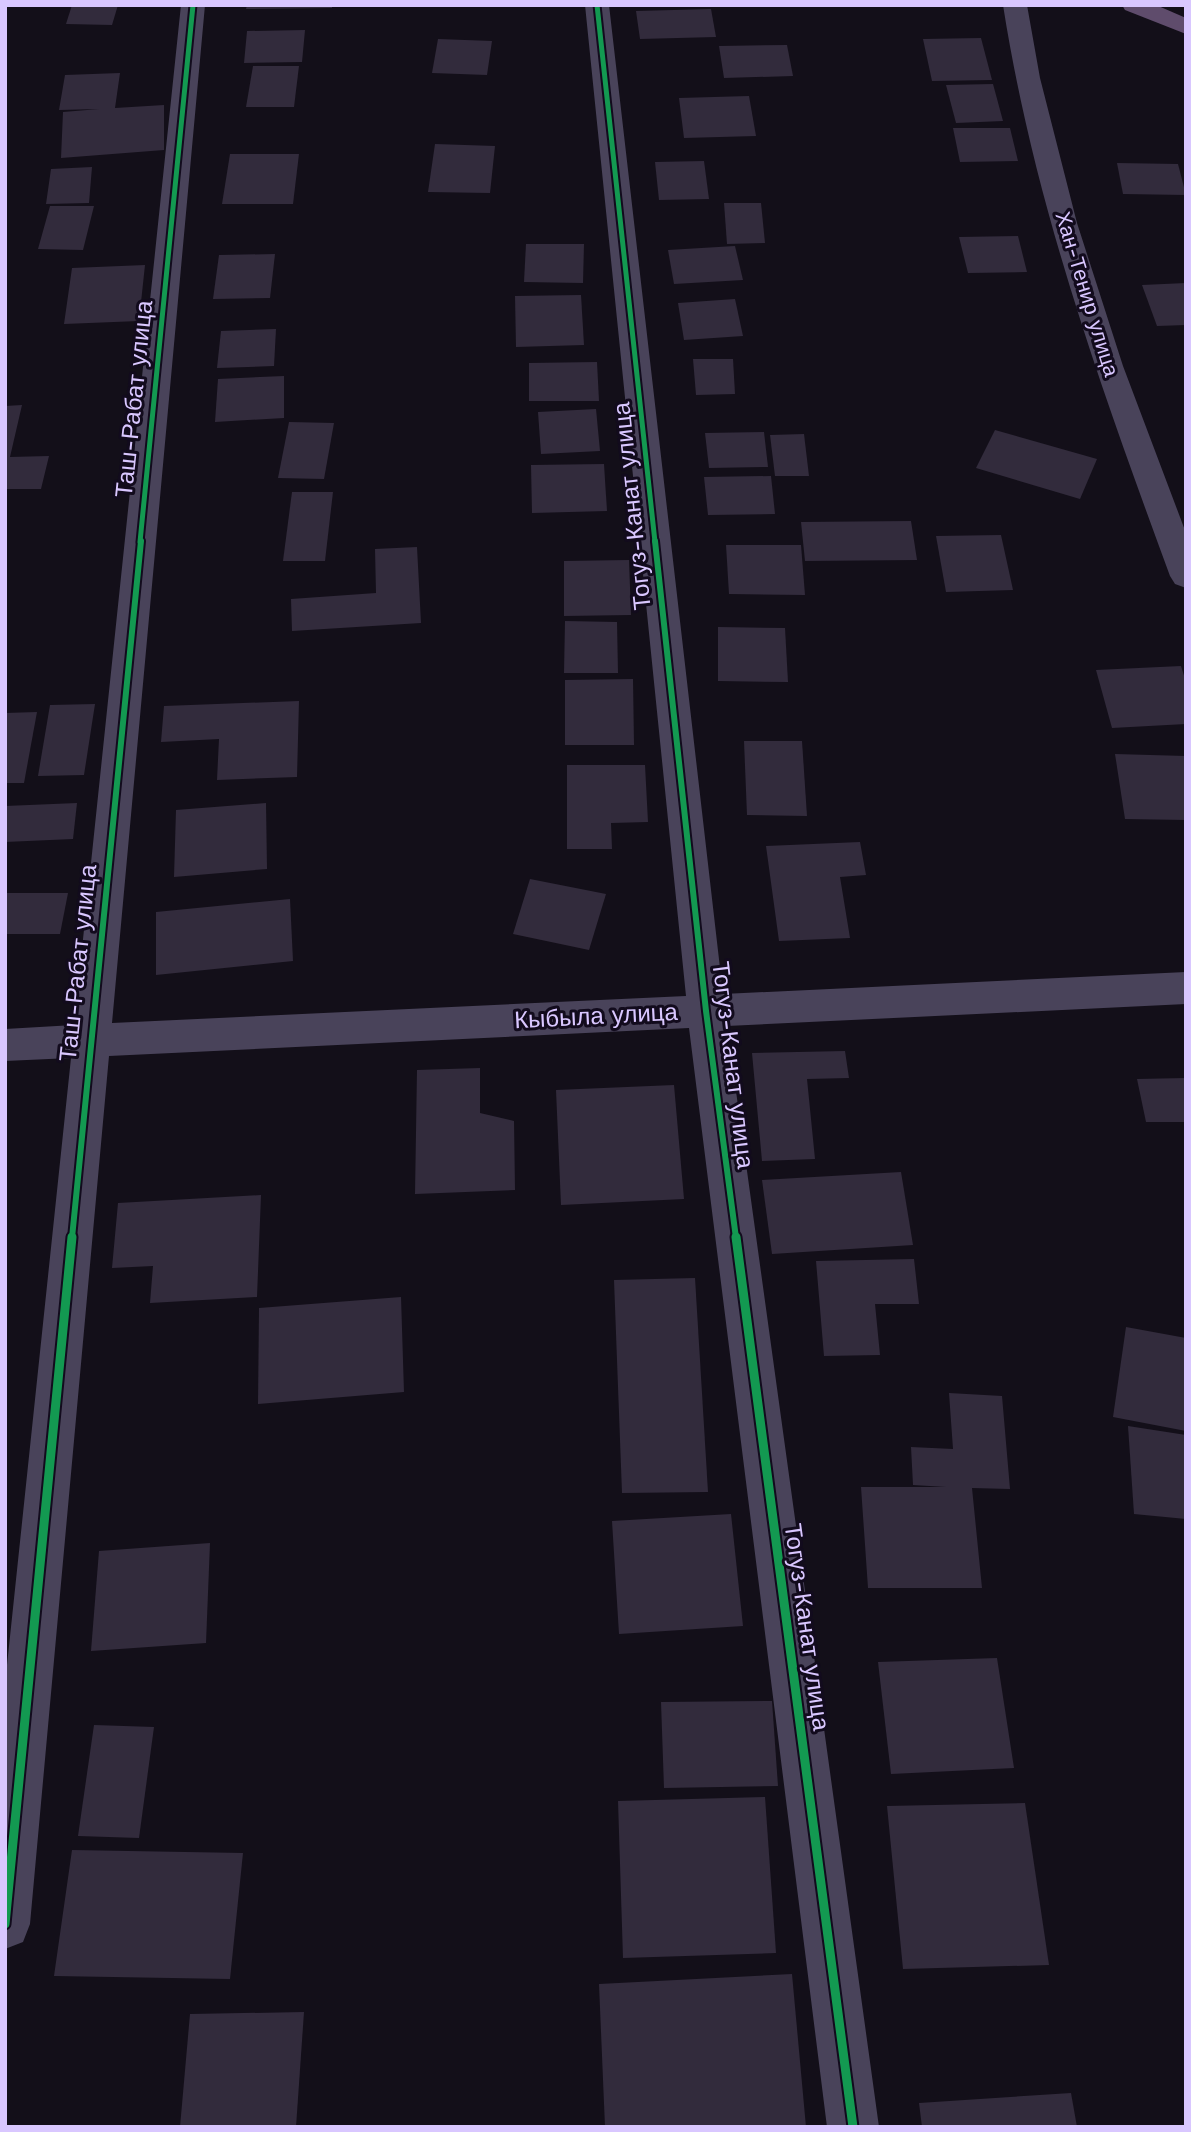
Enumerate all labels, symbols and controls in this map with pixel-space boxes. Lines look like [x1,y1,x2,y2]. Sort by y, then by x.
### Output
street label: Хан-Тенир улица [1050,208,1125,380]
street label: Таш-Рабат улица [110,298,158,499]
street label: Тогуз-Канат улица [607,400,657,611]
street label: Таш-Рабат улица [54,862,102,1063]
street label: Тогуз-Канат улица [706,960,760,1171]
street label: Кыбыла улица [514,998,679,1034]
street label: Тогуз-Канат улица [779,1522,835,1733]

